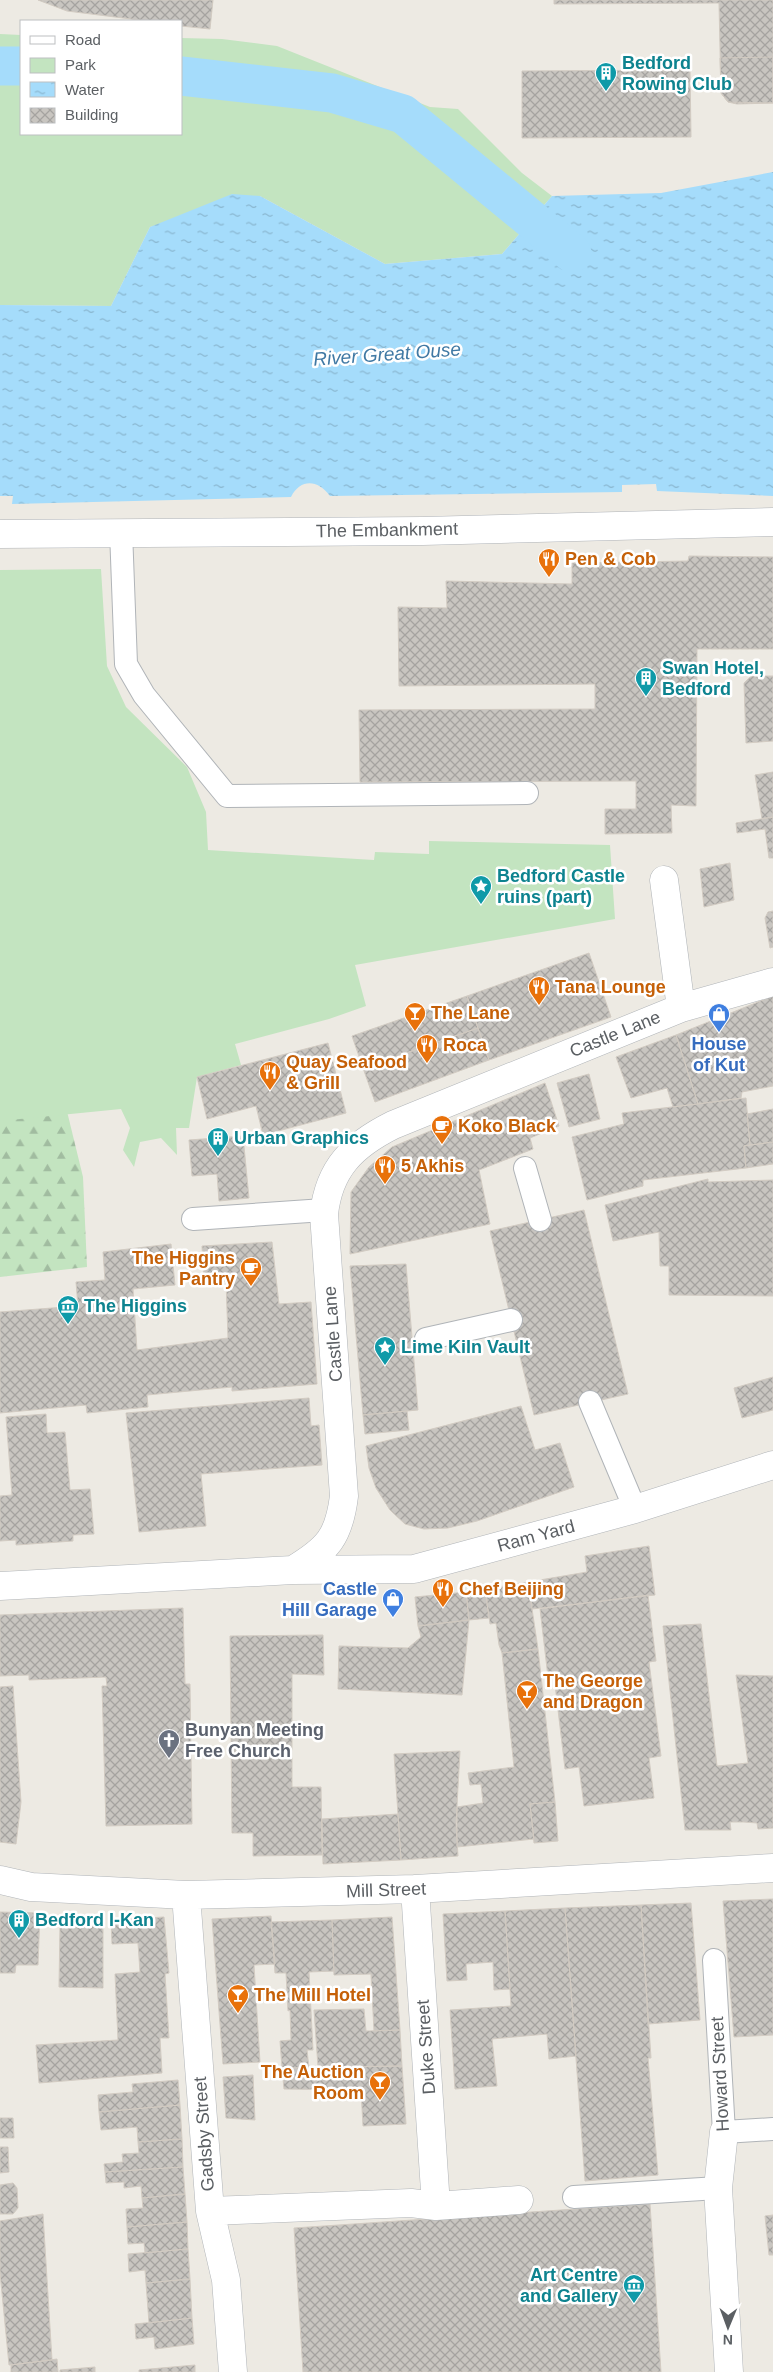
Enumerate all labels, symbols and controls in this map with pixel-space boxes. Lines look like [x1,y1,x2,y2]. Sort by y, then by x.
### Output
legend [20,20,182,135]
text: Road [65,31,101,48]
place label: Bedford Rowing Club [622,53,732,94]
text: Park [65,56,96,73]
building icon: Bedford Rowing Club [594,61,618,92]
text: Water [65,81,104,98]
text: Building [65,106,118,123]
water label: River Great Ouse [313,338,461,370]
street label: The Embankment [316,519,458,541]
restaurant icon: Pen & Cob [537,547,561,578]
place label: Pen & Cob [565,549,656,569]
place label: Swan Hotel, Bedford [662,658,764,699]
building icon: Swan Hotel, Bedford [634,666,658,697]
place label: Bedford Castle ruins (part) [497,866,625,907]
place icon: Bedford Castle ruins (part) [469,874,493,905]
restaurant icon: Tana Lounge [527,975,551,1006]
place label: Tana Lounge [555,977,666,997]
bar icon: The Lane [403,1001,427,1032]
shop icon: House of Kut [707,1002,731,1033]
place label: The Lane [431,1003,510,1023]
street label: Castle Lane [567,1007,663,1061]
restaurant icon: Roca [415,1033,439,1064]
place label: House of Kut [691,1034,747,1075]
place label: Roca [443,1035,488,1055]
place label: Quay Seafood & Grill [286,1052,407,1093]
restaurant icon: Quay Seafood & Grill [258,1060,282,1091]
cafe icon: Koko Black [430,1114,454,1145]
place label: Koko Black [458,1116,557,1136]
building icon: Urban Graphics [206,1126,230,1157]
place label: Urban Graphics [234,1128,369,1148]
restaurant icon: 5 Akhis [373,1154,397,1185]
place label: 5 Akhis [401,1156,464,1176]
place label: The Higgins Pantry [132,1248,235,1289]
cafe icon: The Higgins Pantry [239,1256,263,1287]
street label: Castle Lane [320,1285,346,1383]
museum icon: The Higgins [56,1294,80,1325]
place label: The Higgins [84,1296,187,1316]
place icon: Lime Kiln Vault [373,1335,397,1366]
place label: Lime Kiln Vault [401,1337,530,1357]
street label: Ram Yard [495,1516,577,1556]
restaurant icon: Chef Beijing [431,1577,455,1608]
place label: Castle Hill Garage [282,1579,377,1620]
place label: Chef Beijing [459,1579,564,1599]
shop icon: Castle Hill Garage [381,1587,405,1618]
place label: The George and Dragon [543,1671,643,1712]
bar icon: The George and Dragon [515,1679,539,1710]
place label: Bunyan Meeting Free Church [185,1720,324,1761]
church icon: Bunyan Meeting Free Church [157,1728,181,1759]
street label: Mill Street [346,1879,426,1901]
building icon: Bedford I-Kan [7,1908,31,1939]
place label: Bedford I-Kan [35,1910,154,1930]
bar icon: The Mill Hotel [226,1983,250,2014]
place label: The Mill Hotel [254,1985,371,2005]
street label: Duke Street [413,1999,439,2095]
street label: Howard Street [707,2016,733,2132]
place label: The Auction Room [261,2062,364,2103]
bar icon: The Auction Room [368,2070,392,2101]
street label: Gadsby Street [190,2076,218,2192]
place label: Art Centre and Gallery [520,2265,618,2306]
museum icon: Art Centre and Gallery [622,2273,646,2304]
north arrow [703,2302,753,2352]
text: N [723,2332,733,2348]

